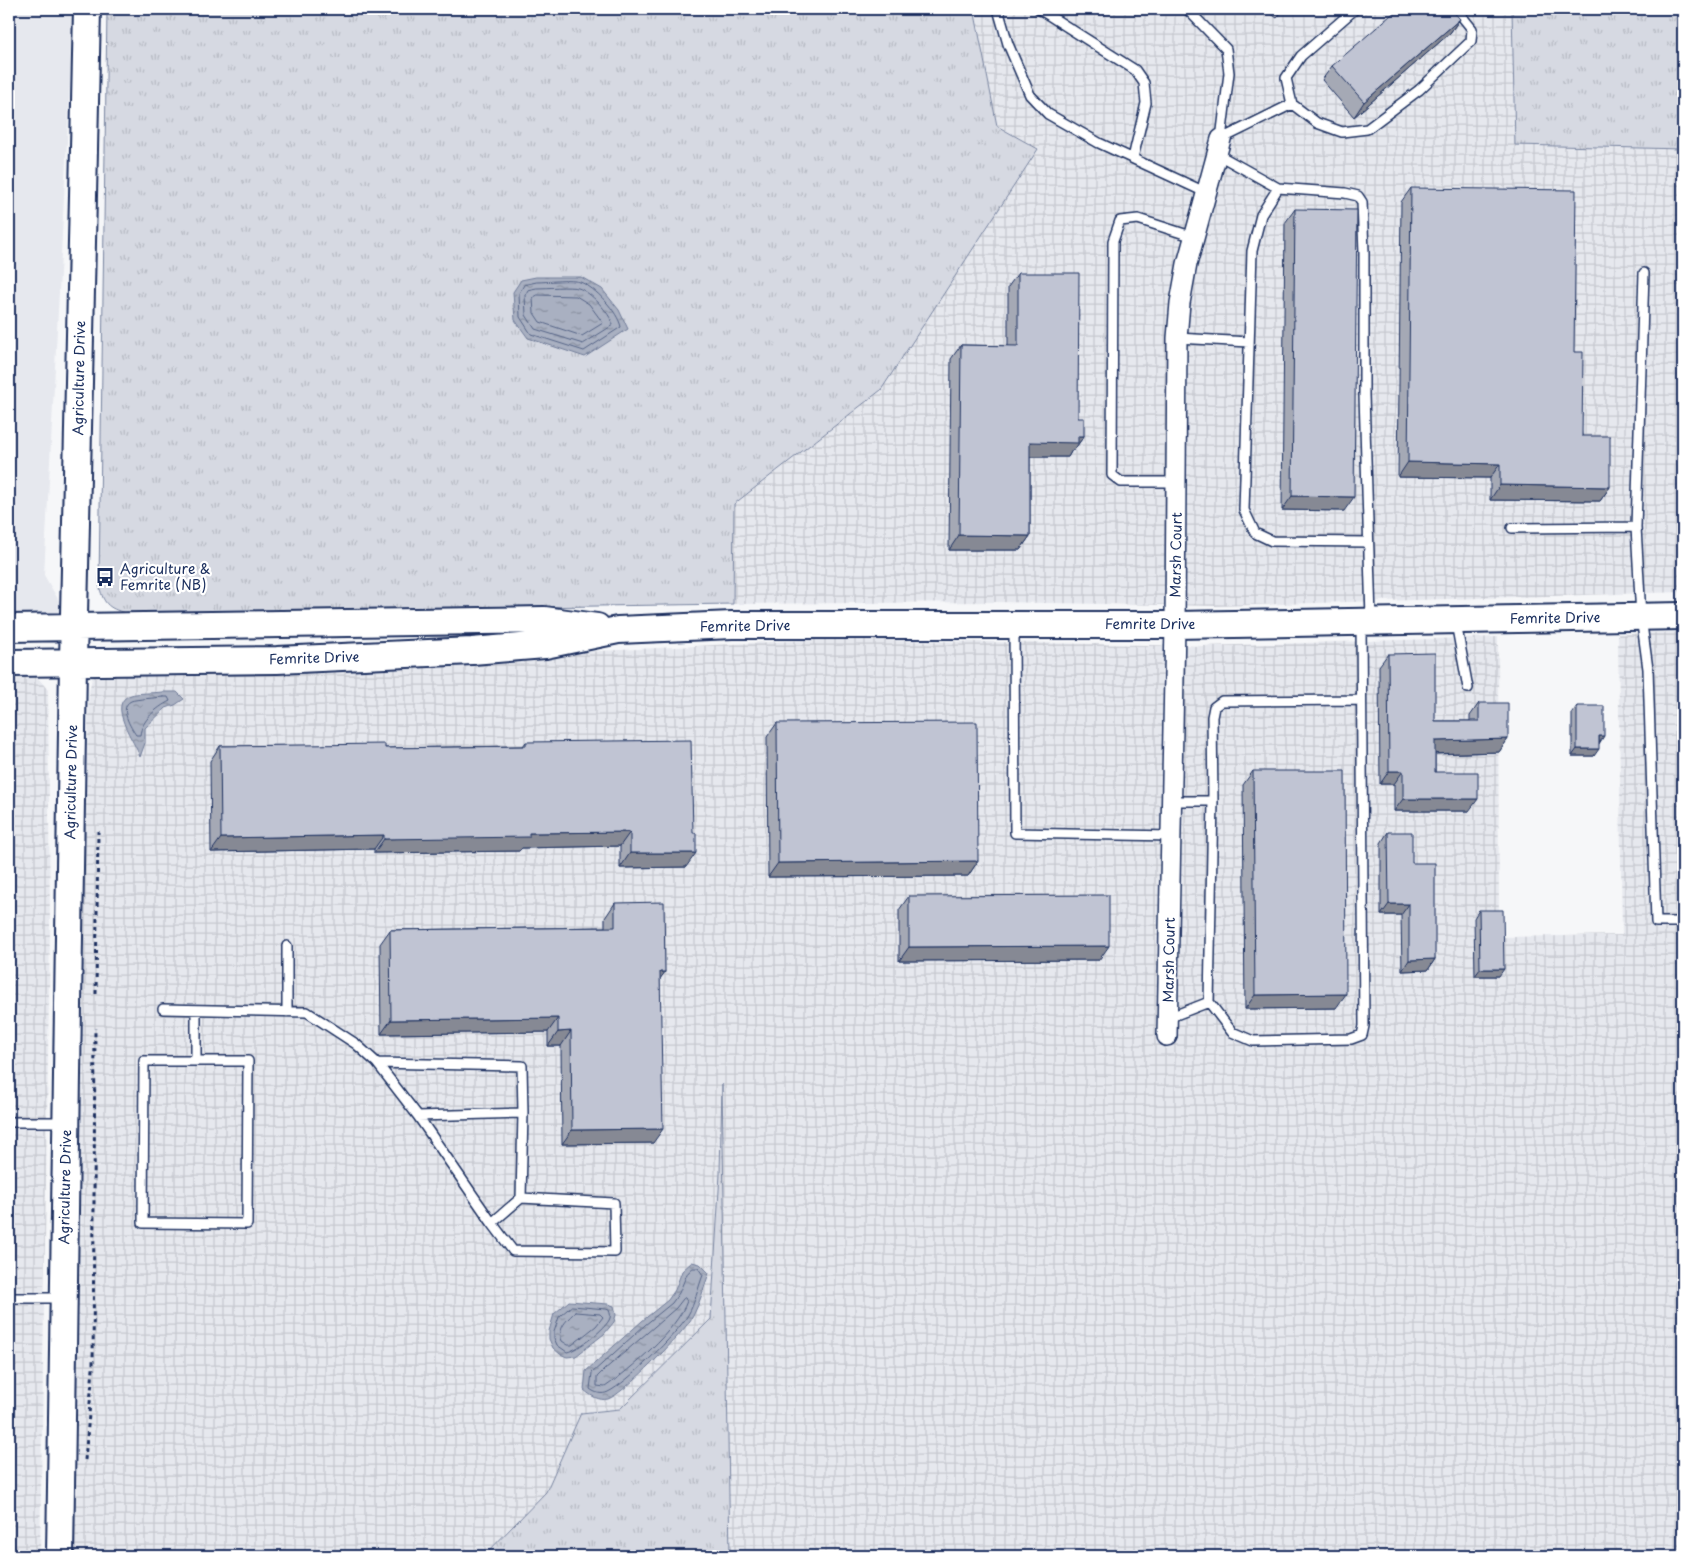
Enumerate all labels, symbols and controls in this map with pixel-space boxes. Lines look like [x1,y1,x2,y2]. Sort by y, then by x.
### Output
street label: Agriculture Drive [67,320,90,435]
street label: Marsh Court [1164,512,1187,598]
place label: Agriculture & Femrite (NB) [120,558,211,595]
bus stop icon: Agriculture & Femrite (NB) [94,566,116,588]
street label: Femrite Drive [1510,606,1601,629]
street label: Femrite Drive [1105,613,1195,634]
street label: Femrite Drive [700,614,791,637]
street label: Femrite Drive [268,645,360,670]
street label: Agriculture Drive [59,724,82,839]
street label: Marsh Court [1157,917,1180,1003]
street label: Agriculture Drive [53,1129,76,1244]

